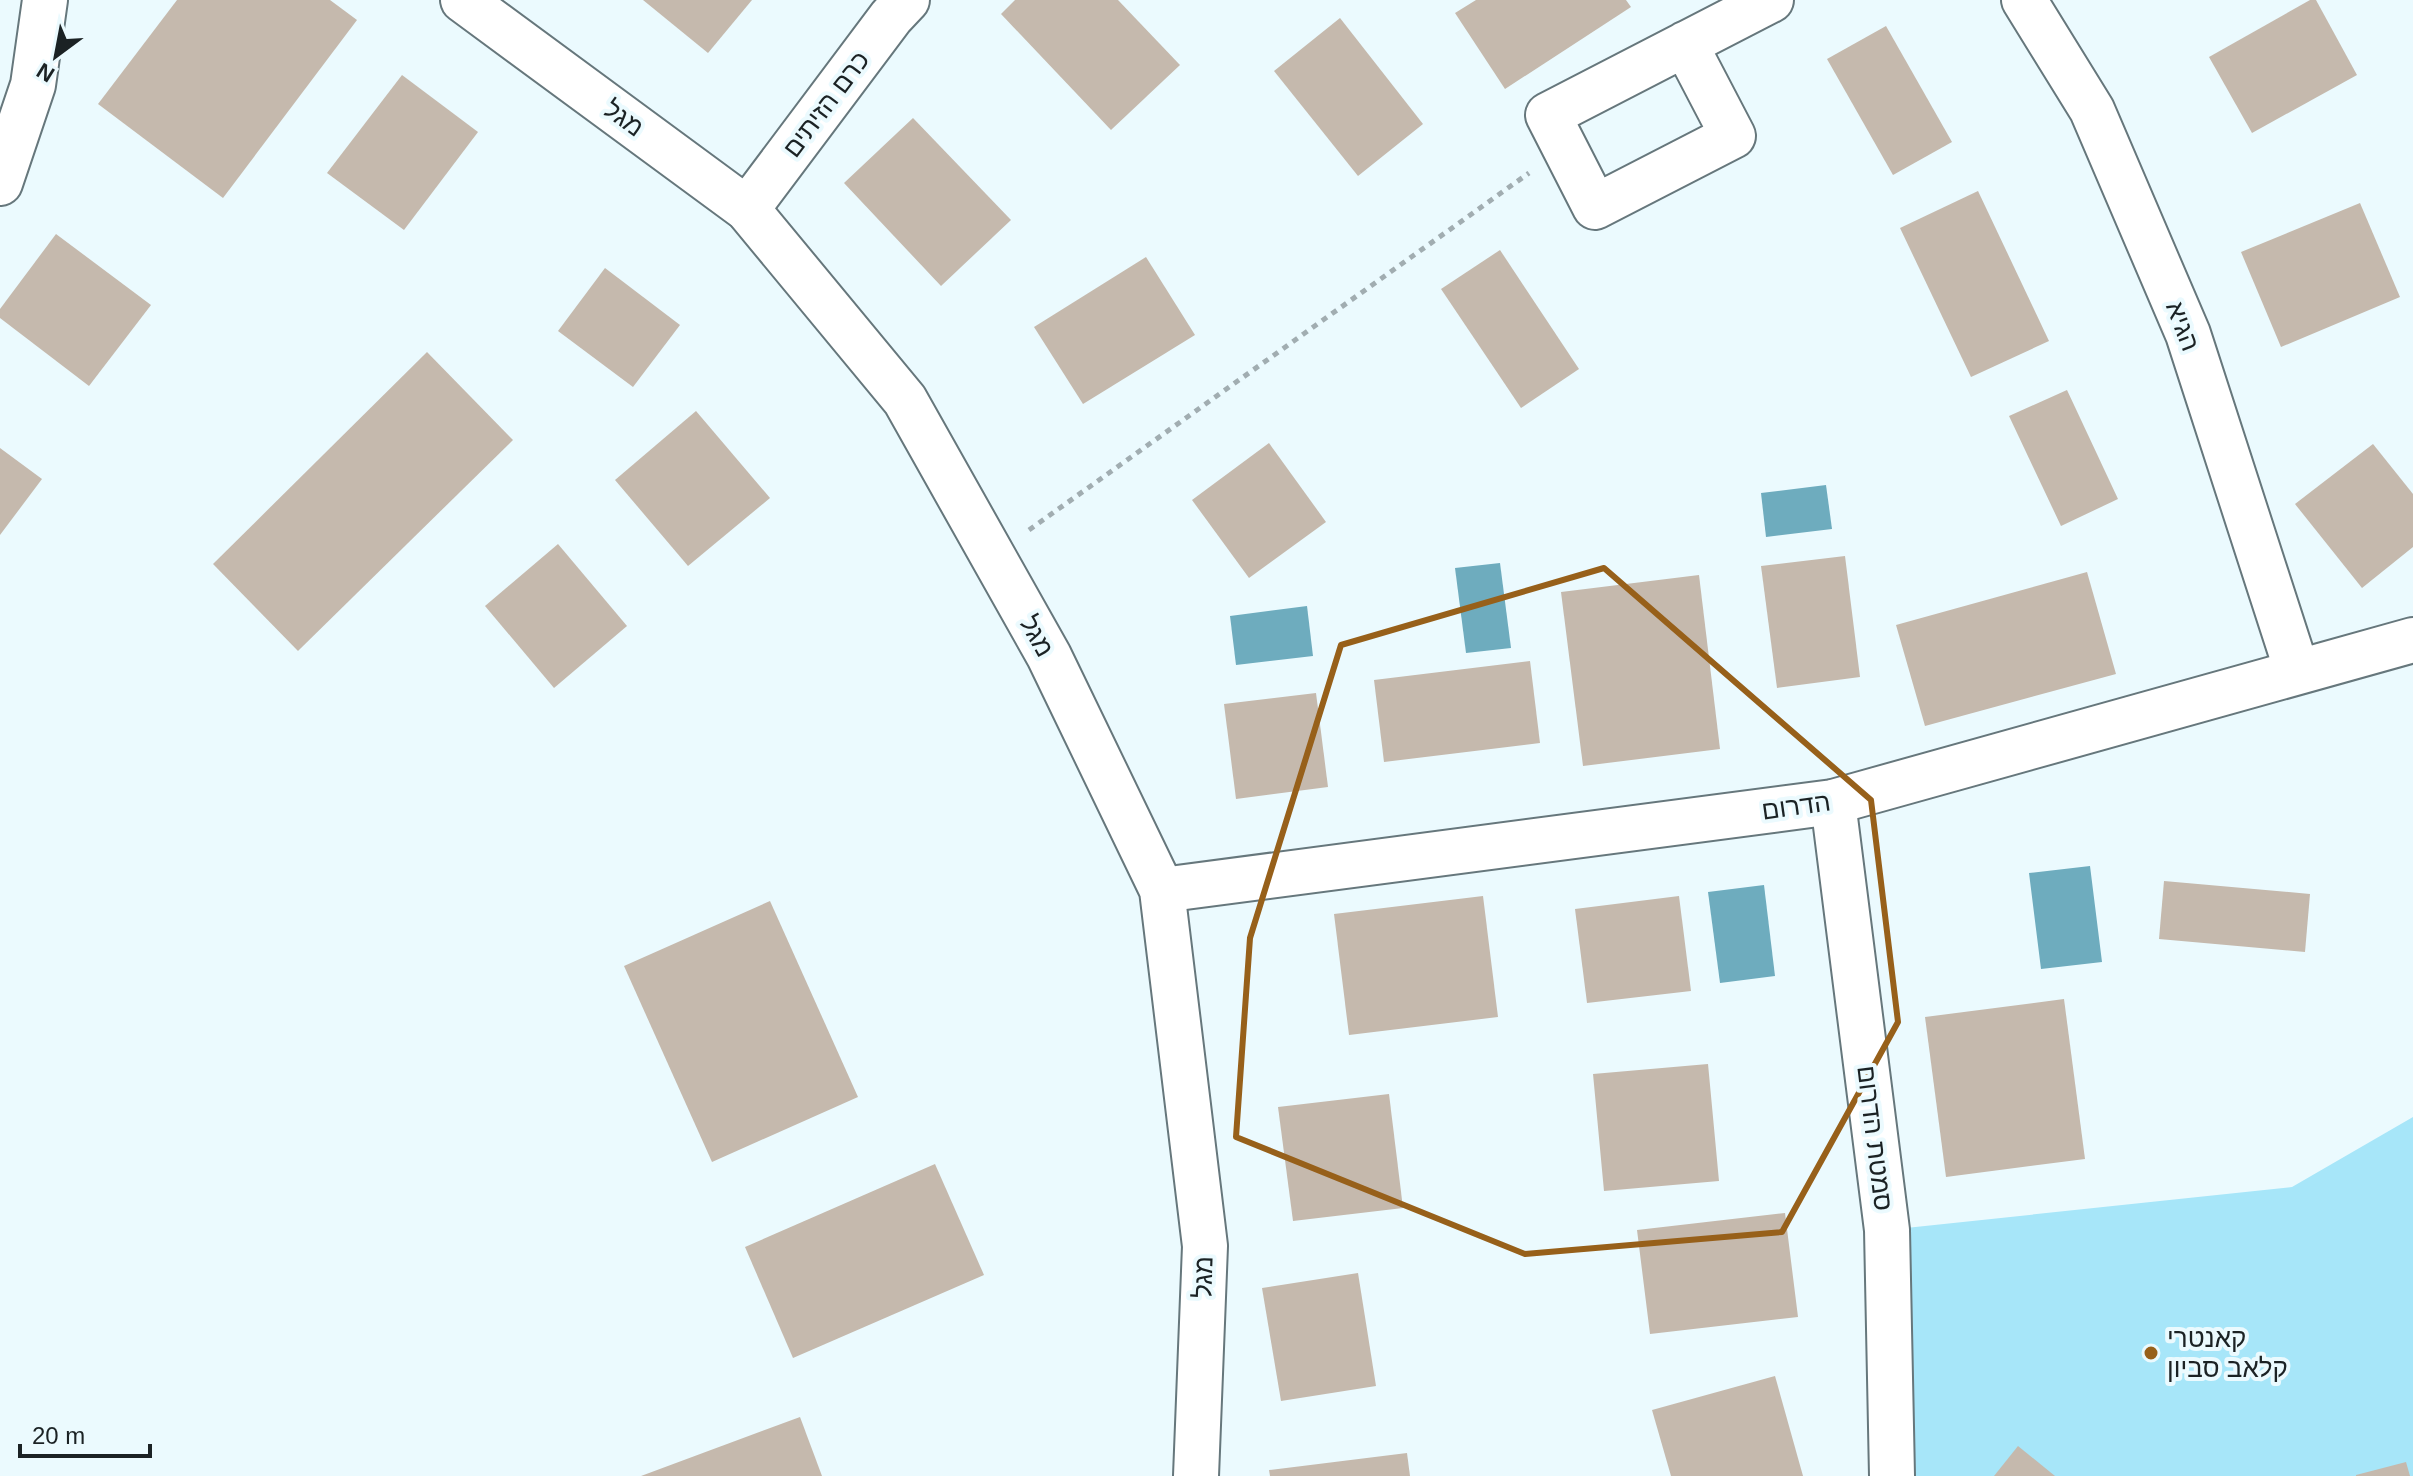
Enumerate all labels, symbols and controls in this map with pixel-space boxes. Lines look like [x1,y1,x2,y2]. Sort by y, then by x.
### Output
north arrow [16,16,96,96]
street label: כרם הזיתים [777,45,875,163]
text: N [32,58,59,87]
street label: מגל [598,93,650,143]
street label: הגיא [2160,297,2206,355]
street label: מגל [1014,610,1060,662]
street label: הדרום [1760,786,1832,826]
street label: סמטת הדרום [1851,1064,1899,1212]
street label: מגל [1187,1255,1219,1299]
place label: קאנטרי קלאב סביון [2167,1323,2288,1383]
marker: קאנטרי קלאב סביון [2142,1344,2160,1362]
scale bar [20,1408,150,1458]
text: 20 m [32,1422,85,1449]

